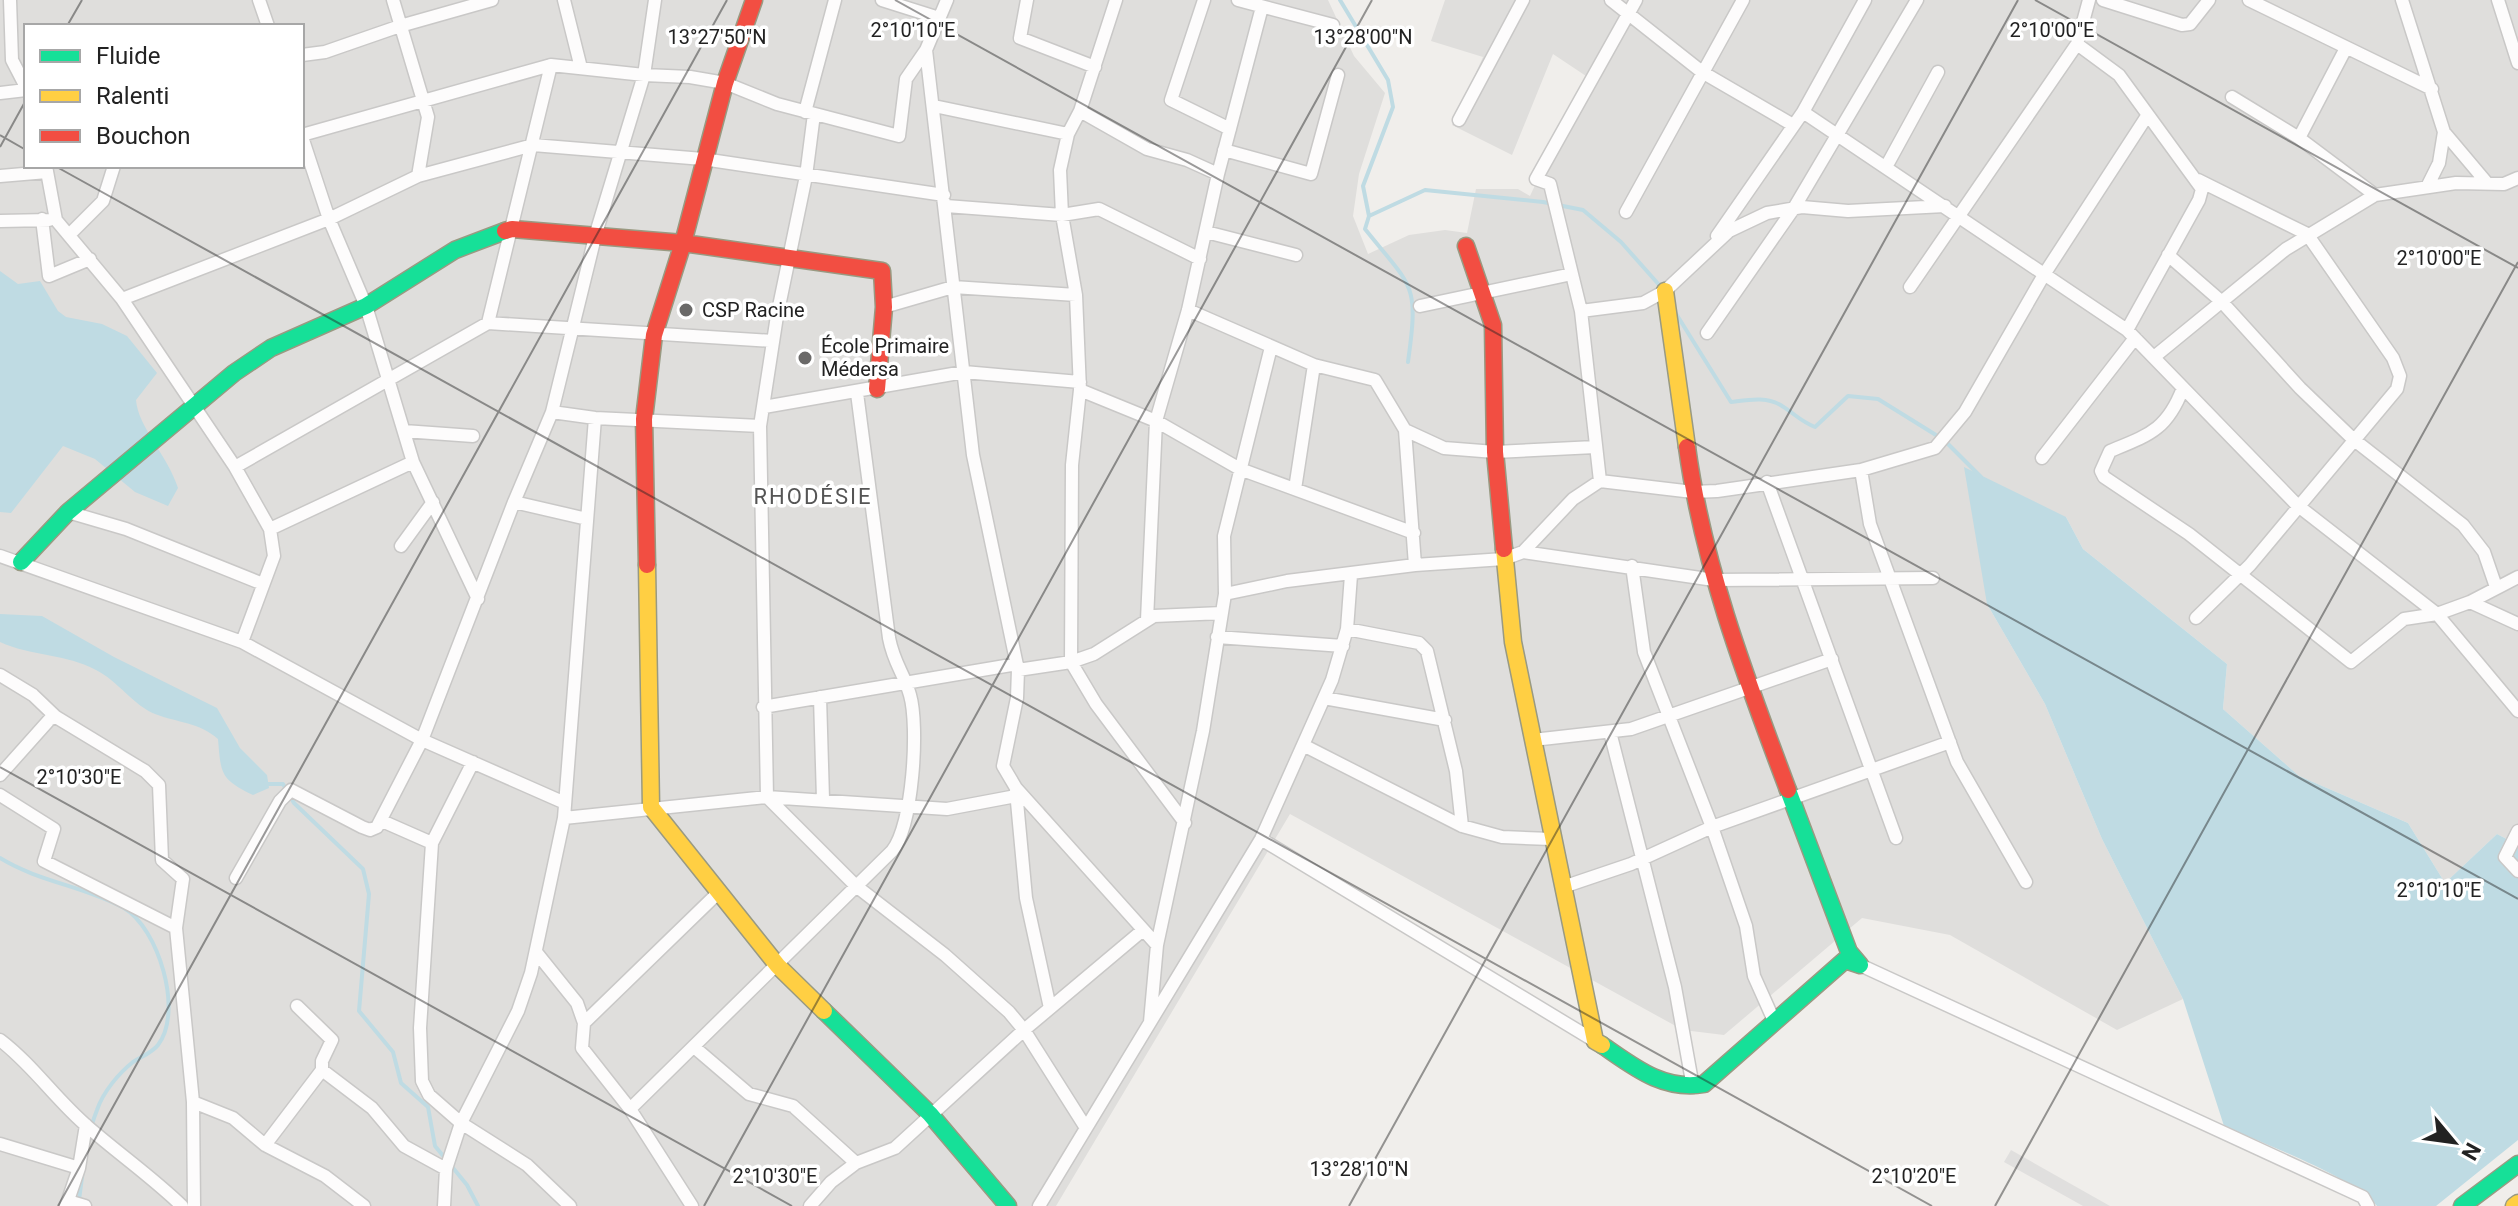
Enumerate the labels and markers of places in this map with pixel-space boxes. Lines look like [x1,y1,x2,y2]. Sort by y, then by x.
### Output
place label: CSP Racine [702,298,805,322]
marker: CSP Racine [677,301,695,319]
place label: École Primaire Médersa [821,334,949,381]
marker: École Primaire Médersa [796,349,814,367]

